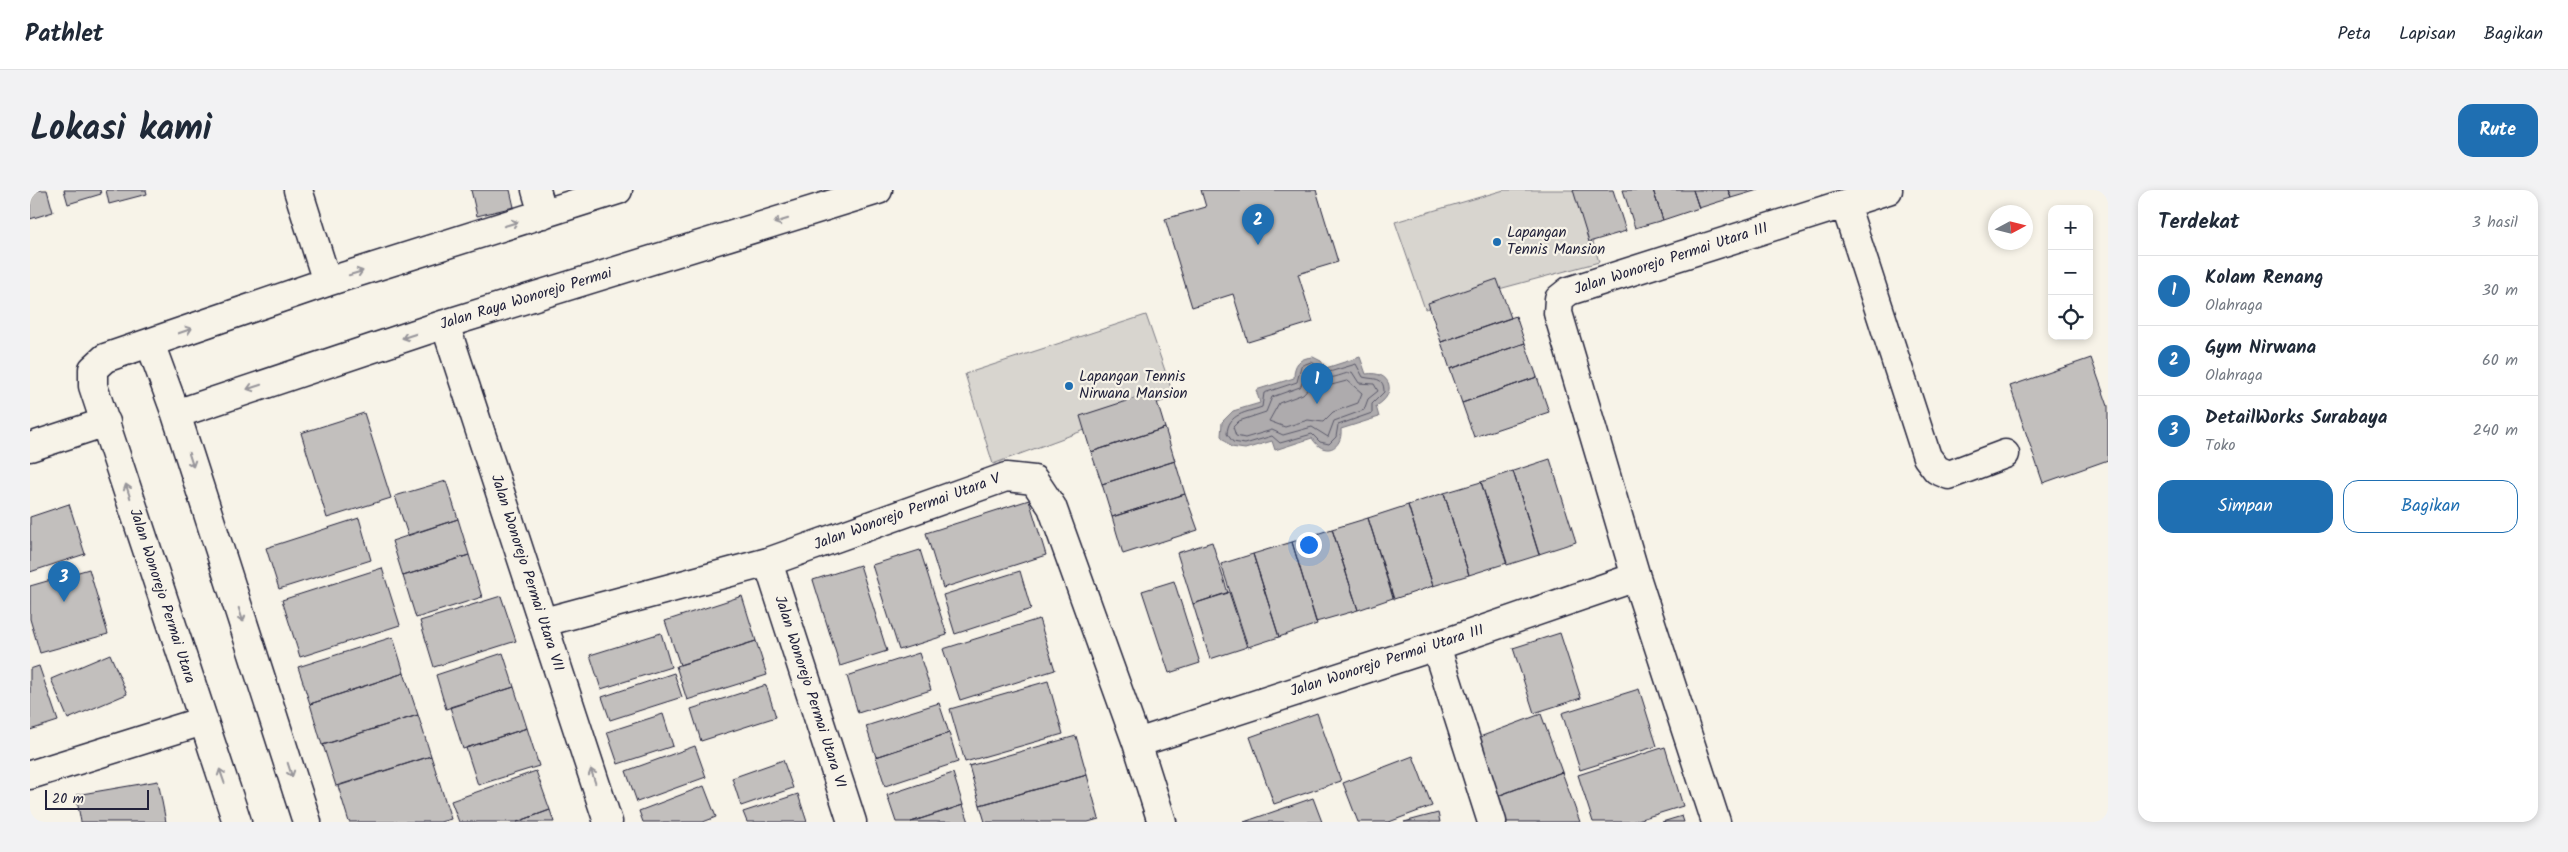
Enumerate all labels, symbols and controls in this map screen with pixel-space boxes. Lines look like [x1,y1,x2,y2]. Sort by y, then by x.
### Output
text: Pathlet [25,15,104,54]
text: Peta [2338,20,2371,49]
text: Lapisan [2399,20,2456,49]
text: Bagikan [2484,20,2543,49]
text: Lokasi kami [30,102,212,158]
button: Rute [2458,104,2538,157]
pin: 2 [1242,204,1274,245]
north arrow [1988,205,2033,250]
map controls [2048,205,2093,340]
button: + [2048,205,2093,250]
text: Terdekat [2158,206,2239,239]
text: 3 hasil [2472,210,2518,235]
one-way arrow [774,216,790,226]
street label: Jalan Wonorejo Permai Utara III [1571,216,1771,302]
one-way arrow [503,219,519,229]
place label: Lapangan Tennis Mansion [1507,221,1605,262]
marker: Lapangan Tennis Mansion [1491,236,1503,248]
button: − [2048,250,2093,295]
street label: Jalan Raya Wonorejo Permai [437,261,616,337]
text: Kolam Renang [2205,263,2323,293]
one-way arrow [347,267,363,277]
text: 1 [2172,278,2176,303]
text: 30 m [2482,278,2518,303]
text: Olahraga [2205,293,2263,318]
button: locate [2048,295,2093,340]
one-way arrow [177,326,193,335]
one-way arrow [401,332,417,341]
text: Gym Nirwana [2205,333,2316,363]
text: 2 [2169,348,2179,373]
text: 60 m [2482,348,2518,373]
pin: 1 [1301,363,1333,404]
text: Olahraga [2205,363,2263,388]
place label: Lapangan Tennis Nirwana Mansion [1079,365,1187,406]
marker: Lapangan Tennis Nirwana Mansion [1063,380,1075,392]
one-way arrow [247,382,263,392]
text: DetailWorks Surabaya [2205,403,2388,433]
text: 3 [2170,418,2178,443]
text: 240 m [2473,418,2518,443]
text: Toko [2205,433,2236,458]
one-way arrow [187,452,196,467]
street label: Jalan Wonorejo Permai Utara V [810,467,1004,557]
street label: Jalan Wonorejo Permai Utara VII [484,471,570,675]
button: Simpan [2158,480,2333,533]
button: Bagikan [2343,480,2518,533]
one-way arrow [123,484,133,500]
street label: Jalan Wonorejo Permai Utara [122,505,202,687]
your location [1296,532,1322,558]
pin: 3 [48,561,80,602]
street label: Jalan Wonorejo Permai Utara VI [767,593,853,792]
one-way arrow [236,606,246,622]
street label: Jalan Wonorejo Permai Utara III [1287,618,1487,704]
one-way arrow [286,761,295,777]
one-way arrow [587,768,597,784]
one-way arrow [217,769,226,784]
scale bar [45,787,149,810]
text: 20 m [52,788,84,810]

